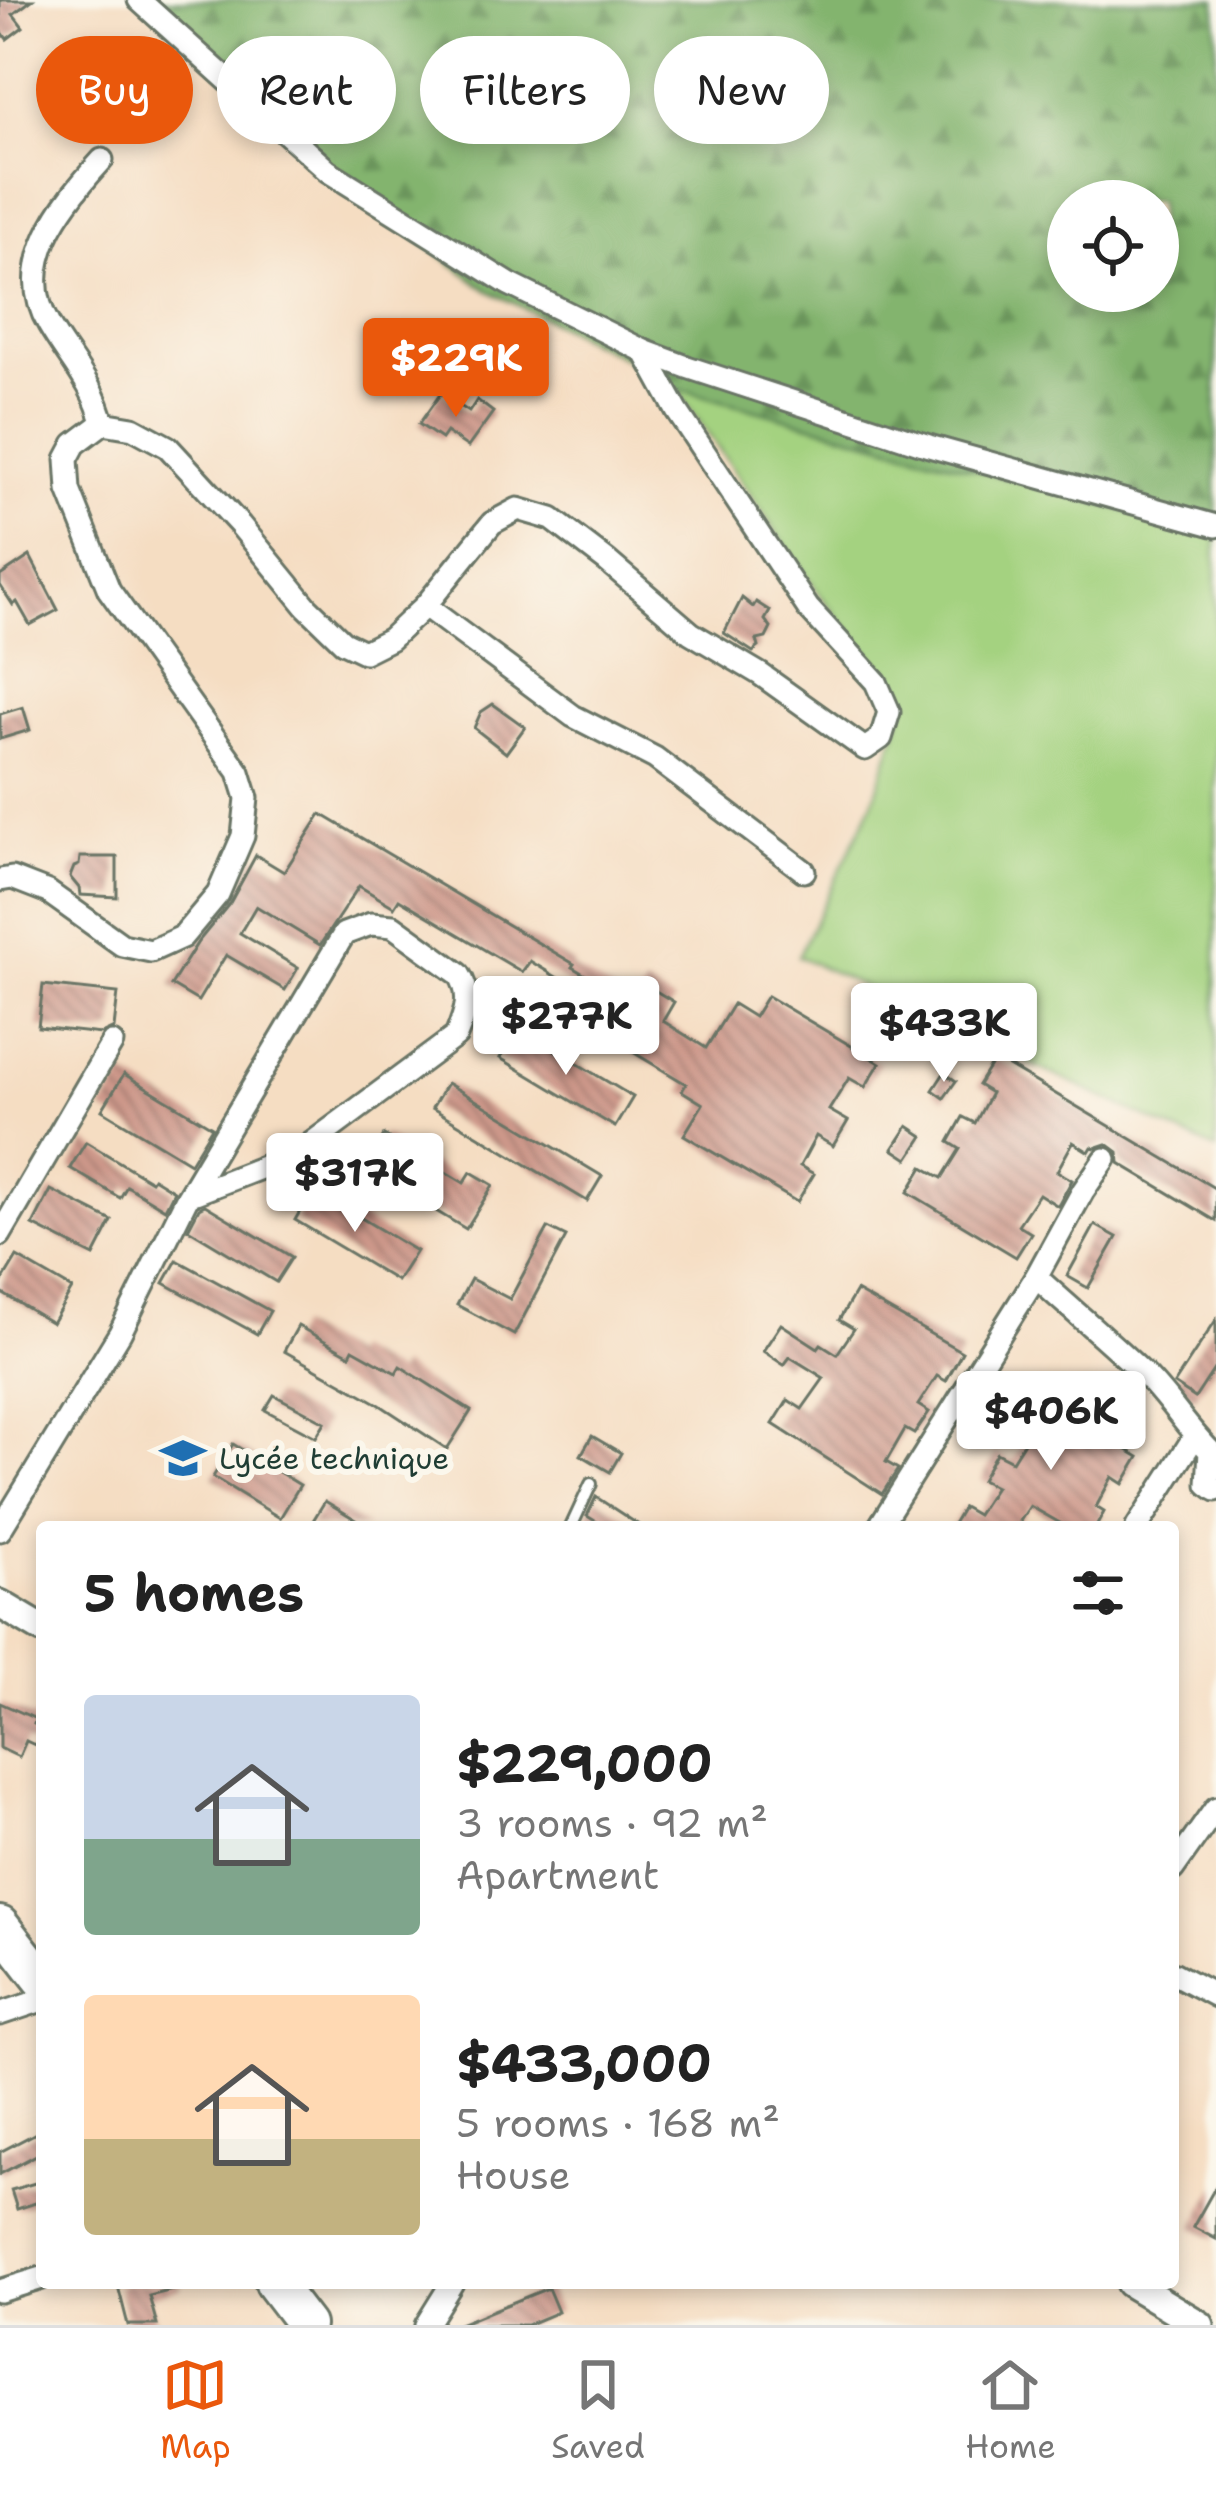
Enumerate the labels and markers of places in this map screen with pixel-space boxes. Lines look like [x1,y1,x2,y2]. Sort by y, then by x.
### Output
pin: $229K [372,318,540,420]
pin: $277K [482,976,650,1078]
pin: $433K [860,983,1028,1085]
pin: $317K [271,1133,439,1235]
pin: $406K [967,1371,1135,1473]
school or university icon: Lycée technique [158,1433,208,1483]
place label: Lycée technique [219,1438,449,1479]

